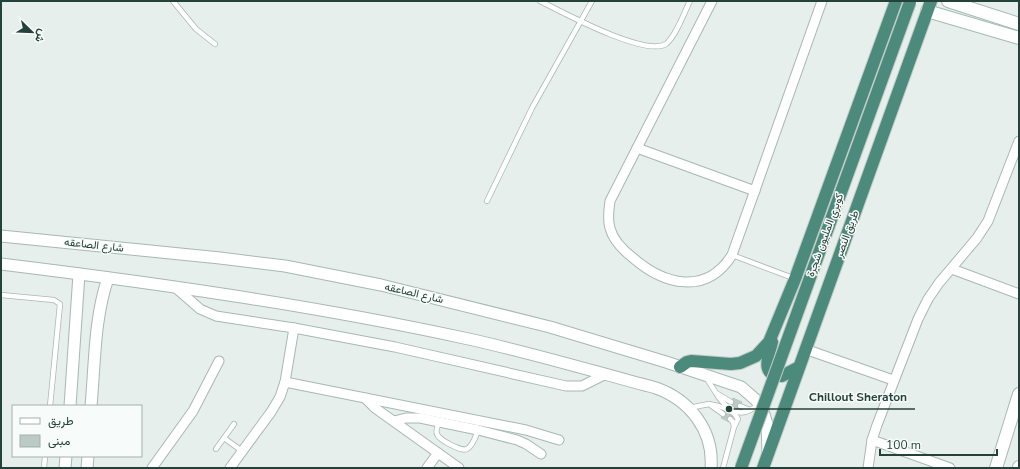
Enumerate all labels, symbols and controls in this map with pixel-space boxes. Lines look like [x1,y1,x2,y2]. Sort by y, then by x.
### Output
north arrow [12,12,52,52]
text: ش [31,27,50,45]
street label: كوبري المليون شجرة [803,191,849,280]
street label: طريق النصر [831,208,862,261]
street label: شارع الصاعقه [63,234,125,256]
street label: شارع الصاعقه [383,279,445,307]
callout: Chillout Sheraton [800,385,915,409]
text: Chillout Sheraton [809,389,907,405]
legend [12,405,142,457]
text: طريق [48,413,74,429]
scale bar [880,431,997,457]
text: مبنى [48,433,70,449]
text: 100 m [886,437,921,453]

